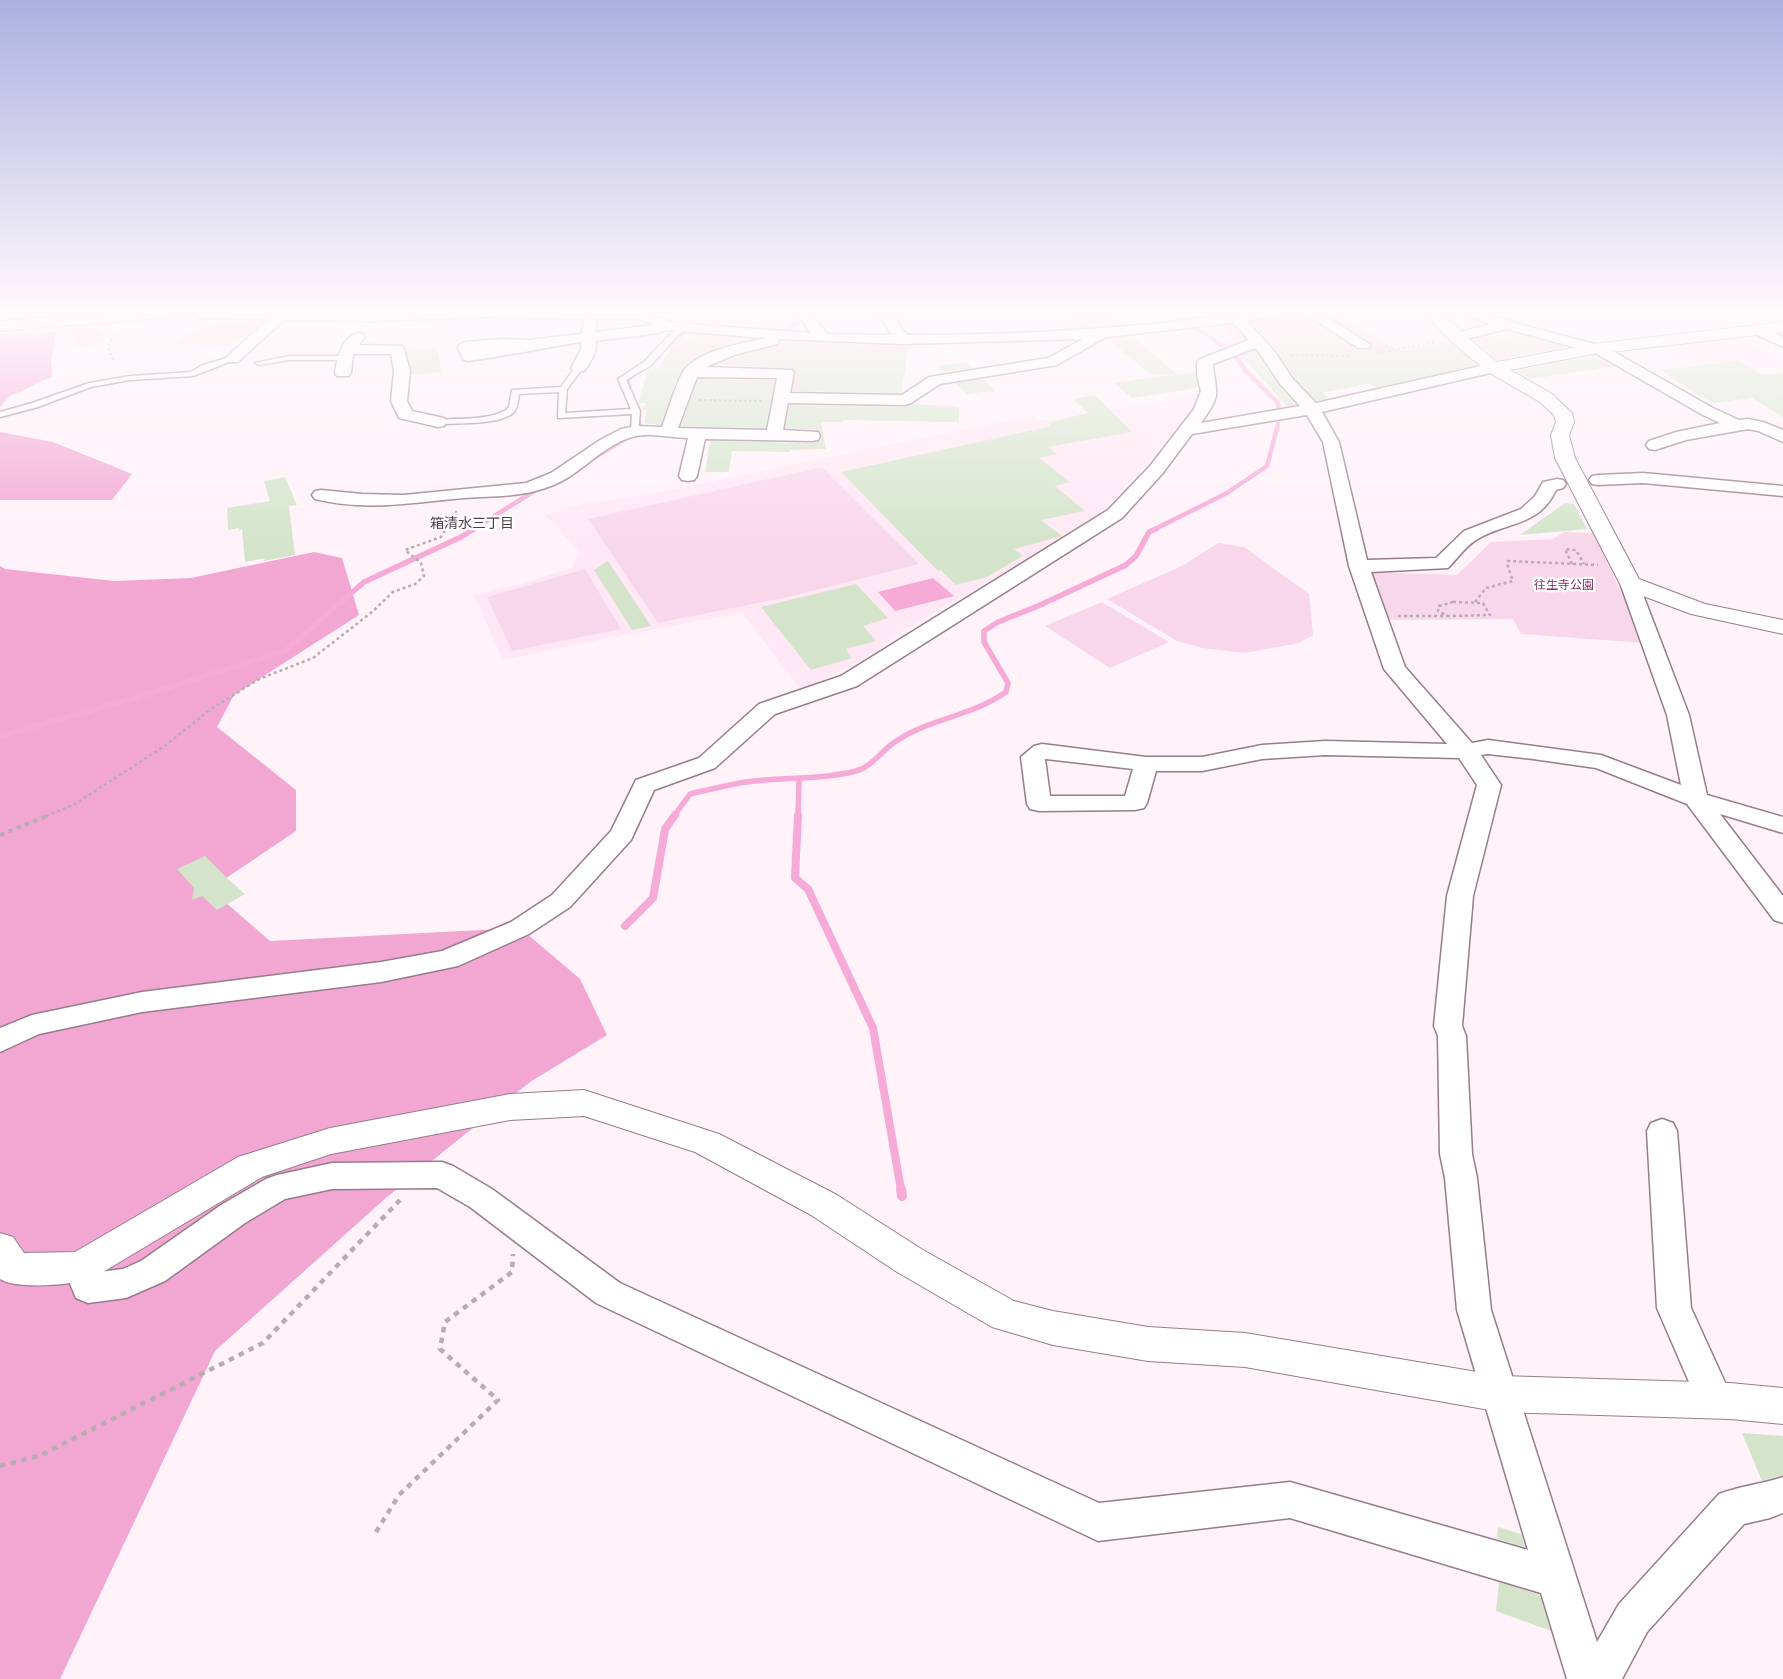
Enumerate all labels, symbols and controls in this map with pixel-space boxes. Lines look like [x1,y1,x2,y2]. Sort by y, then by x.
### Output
district label: 箱清水三丁目 [430,517,514,533]
park label: 往生寺公園 [1534,580,1594,594]

